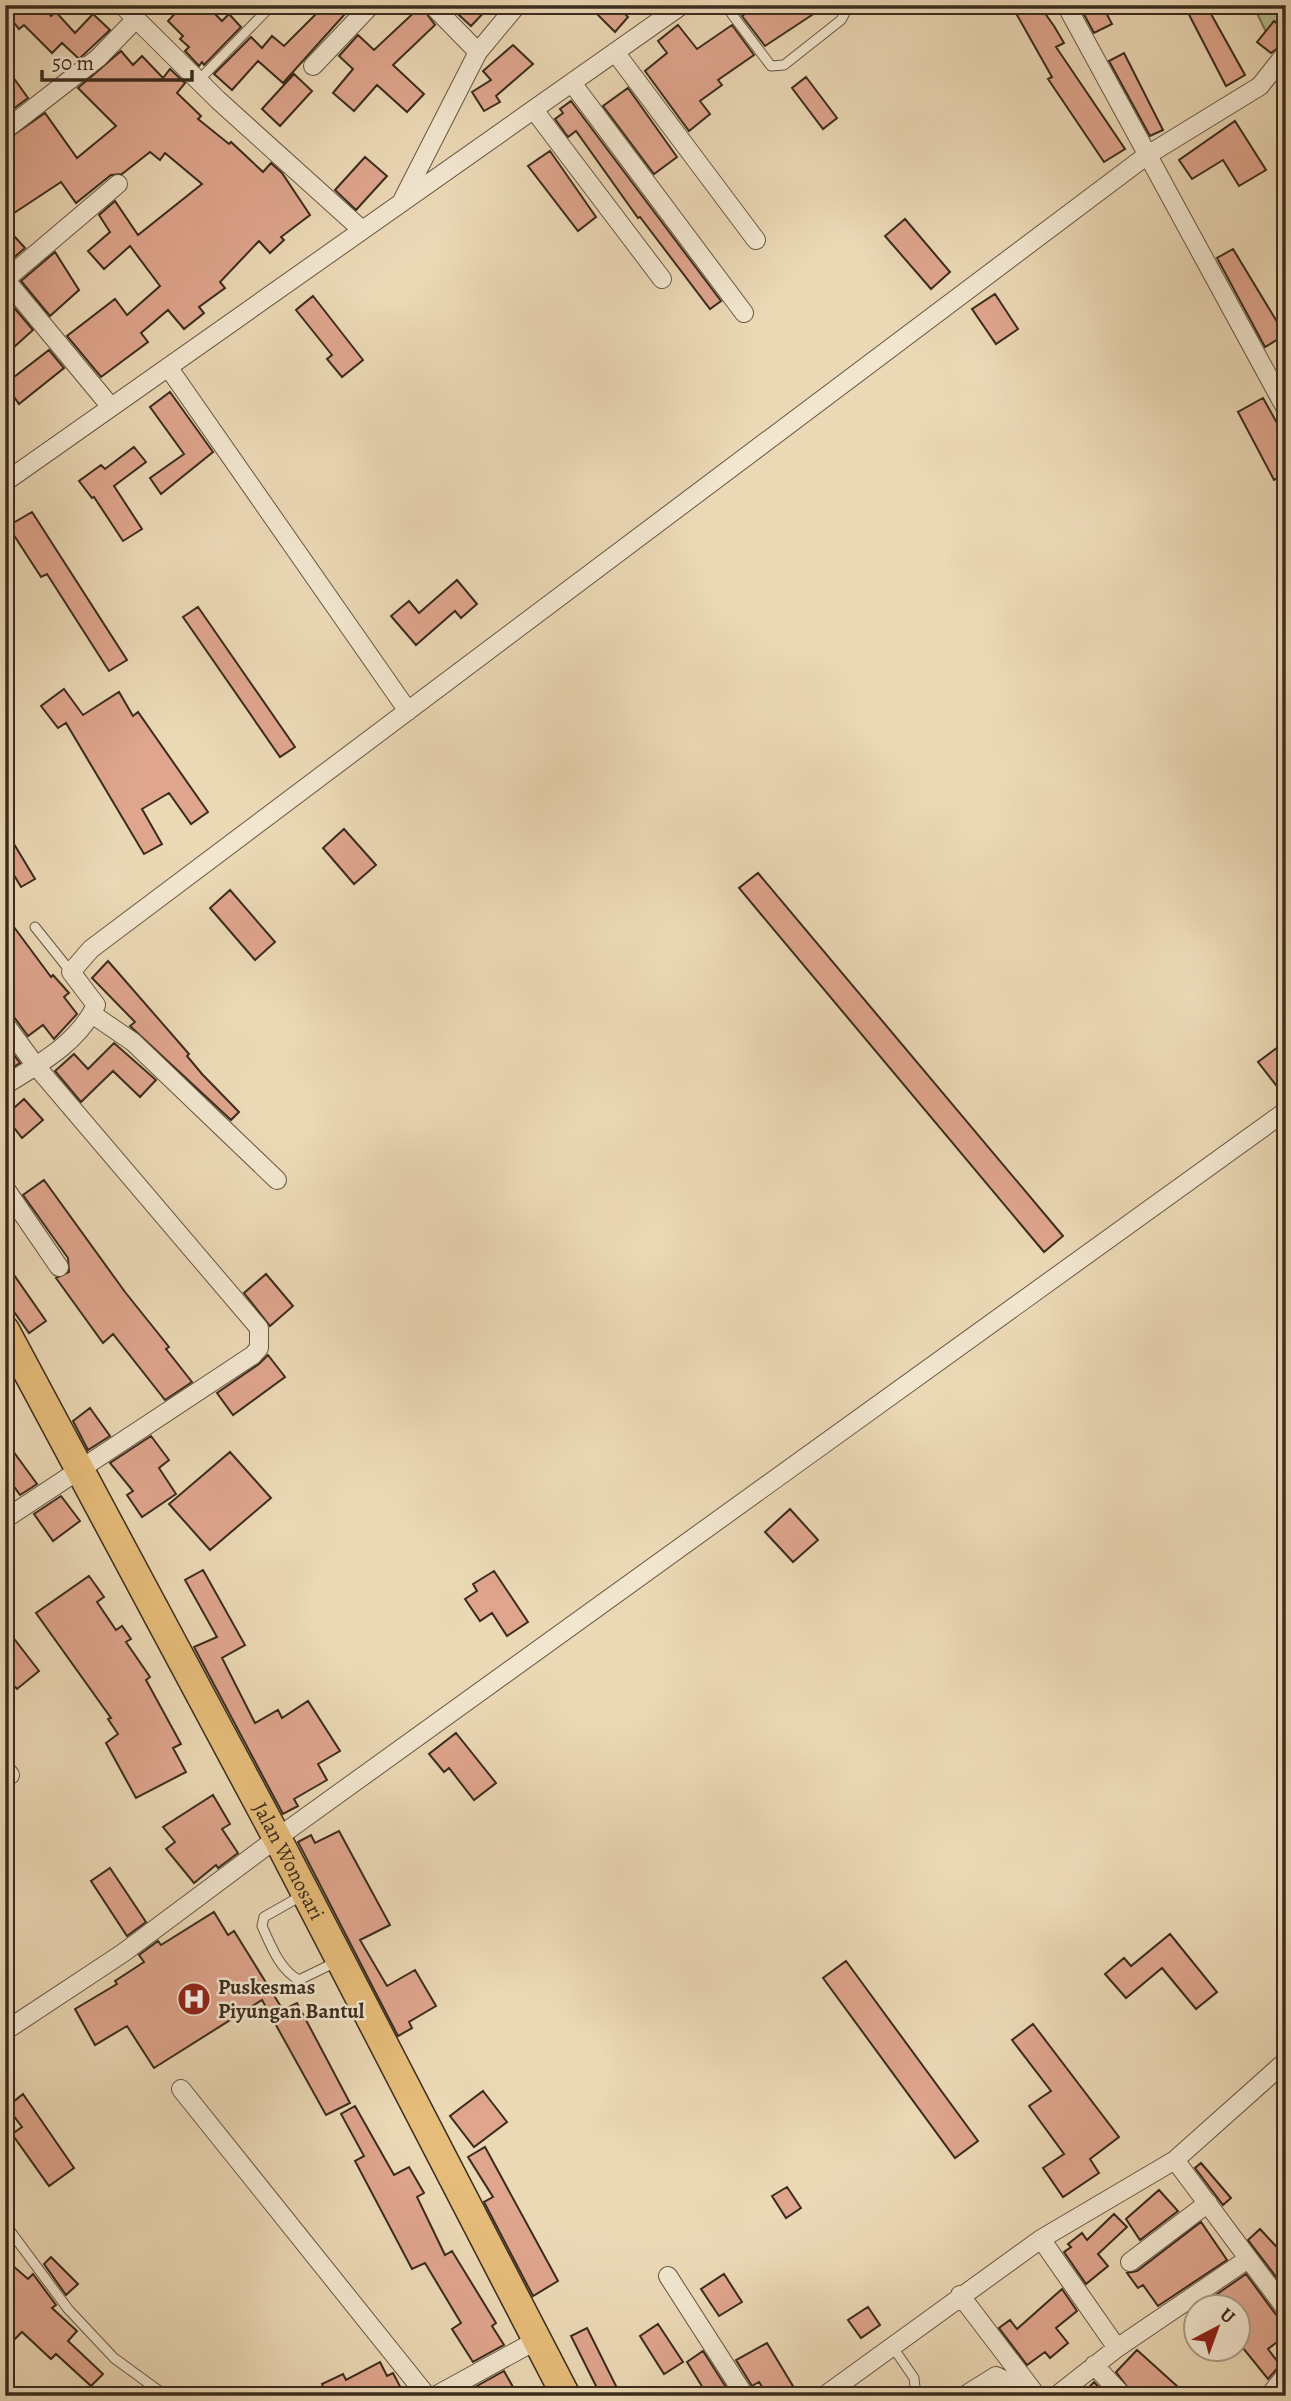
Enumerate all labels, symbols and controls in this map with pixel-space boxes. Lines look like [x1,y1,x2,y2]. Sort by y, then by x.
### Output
scale bar [42,38,192,82]
text: 50 m [52,49,94,77]
street label: Jalan Wonosari [246,1797,331,1925]
place label: Puskesmas Piyungan Bantul [218,1973,365,2025]
hospital icon: Puskesmas Piyungan Bantul [175,1980,213,2018]
north arrow [1182,2292,1252,2362]
text: U [1214,2302,1241,2330]

